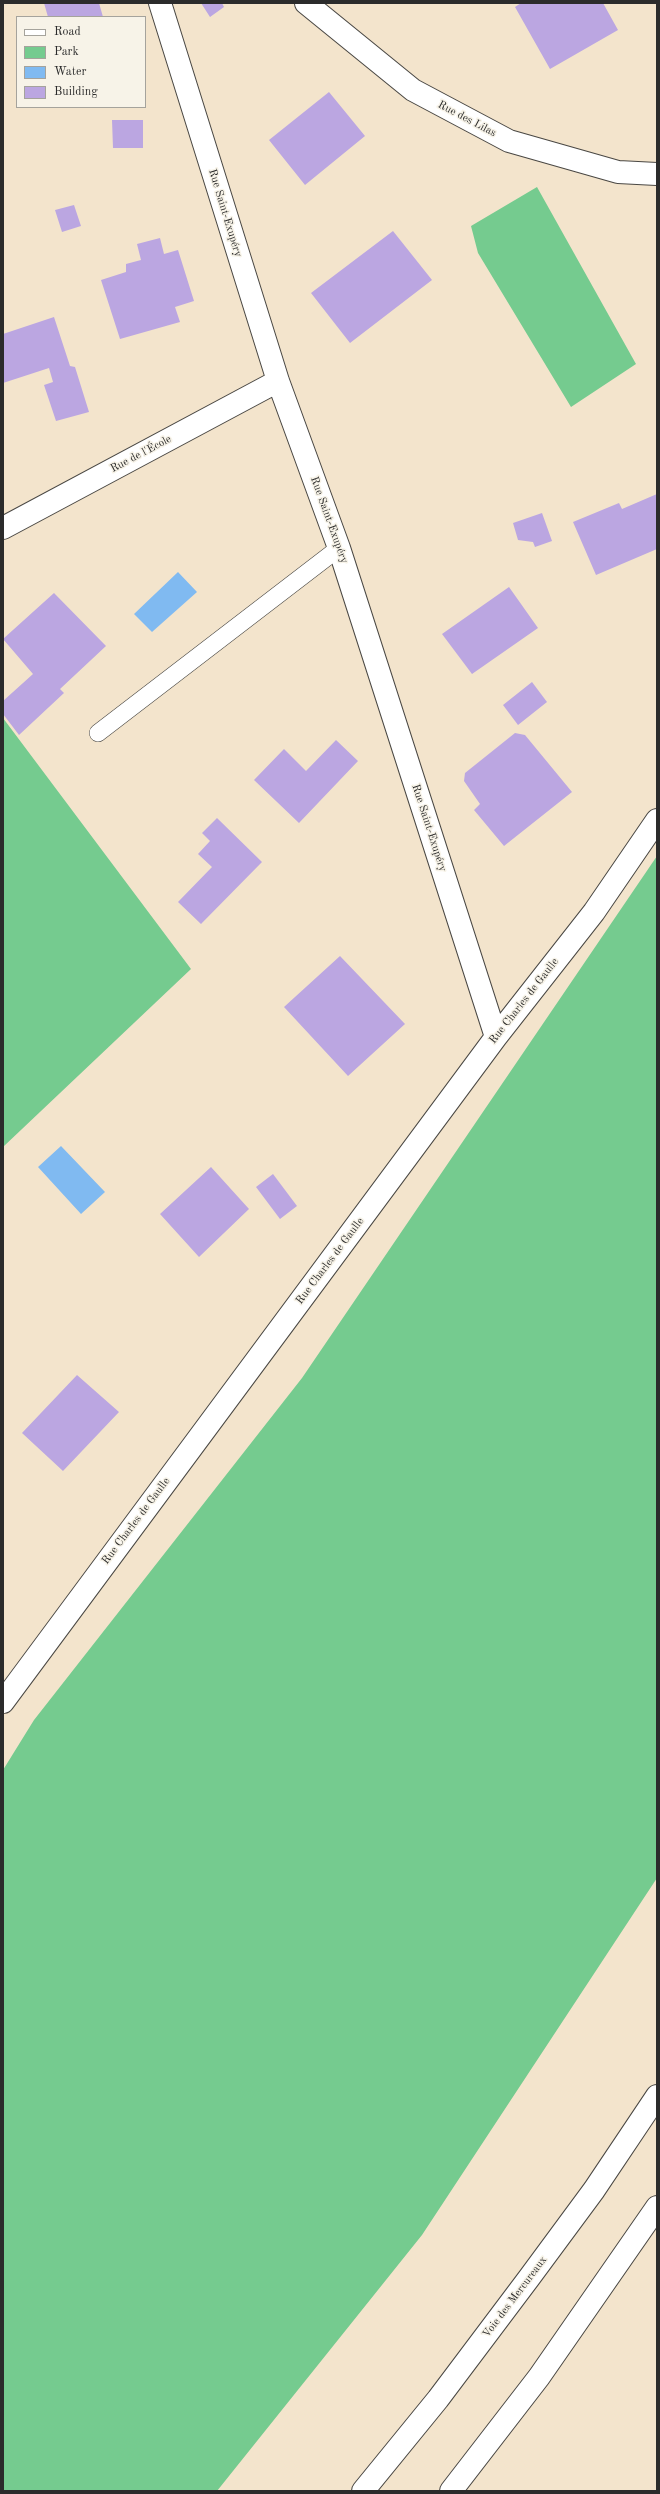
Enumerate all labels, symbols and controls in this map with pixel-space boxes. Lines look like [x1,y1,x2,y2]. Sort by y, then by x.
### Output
legend [16,16,146,108]
text: Road [54,26,81,38]
text: Park [54,46,79,58]
text: Water [54,66,86,78]
text: Building [54,86,98,98]
street label: Rue des Lilas [436,98,498,140]
street label: Rue Saint-Exupéry [205,167,245,259]
street label: Rue de l'École [108,432,174,476]
street label: Rue Saint-Exupéry [307,475,351,565]
street label: Rue Saint-Exupéry [409,783,449,873]
street label: Rue Charles de Gaulle [486,955,562,1047]
street label: Rue Charles de Gaulle [293,1215,367,1307]
street label: Rue Charles de Gaulle [99,1475,173,1567]
street label: Voie des Mercureaux [480,2254,550,2340]

